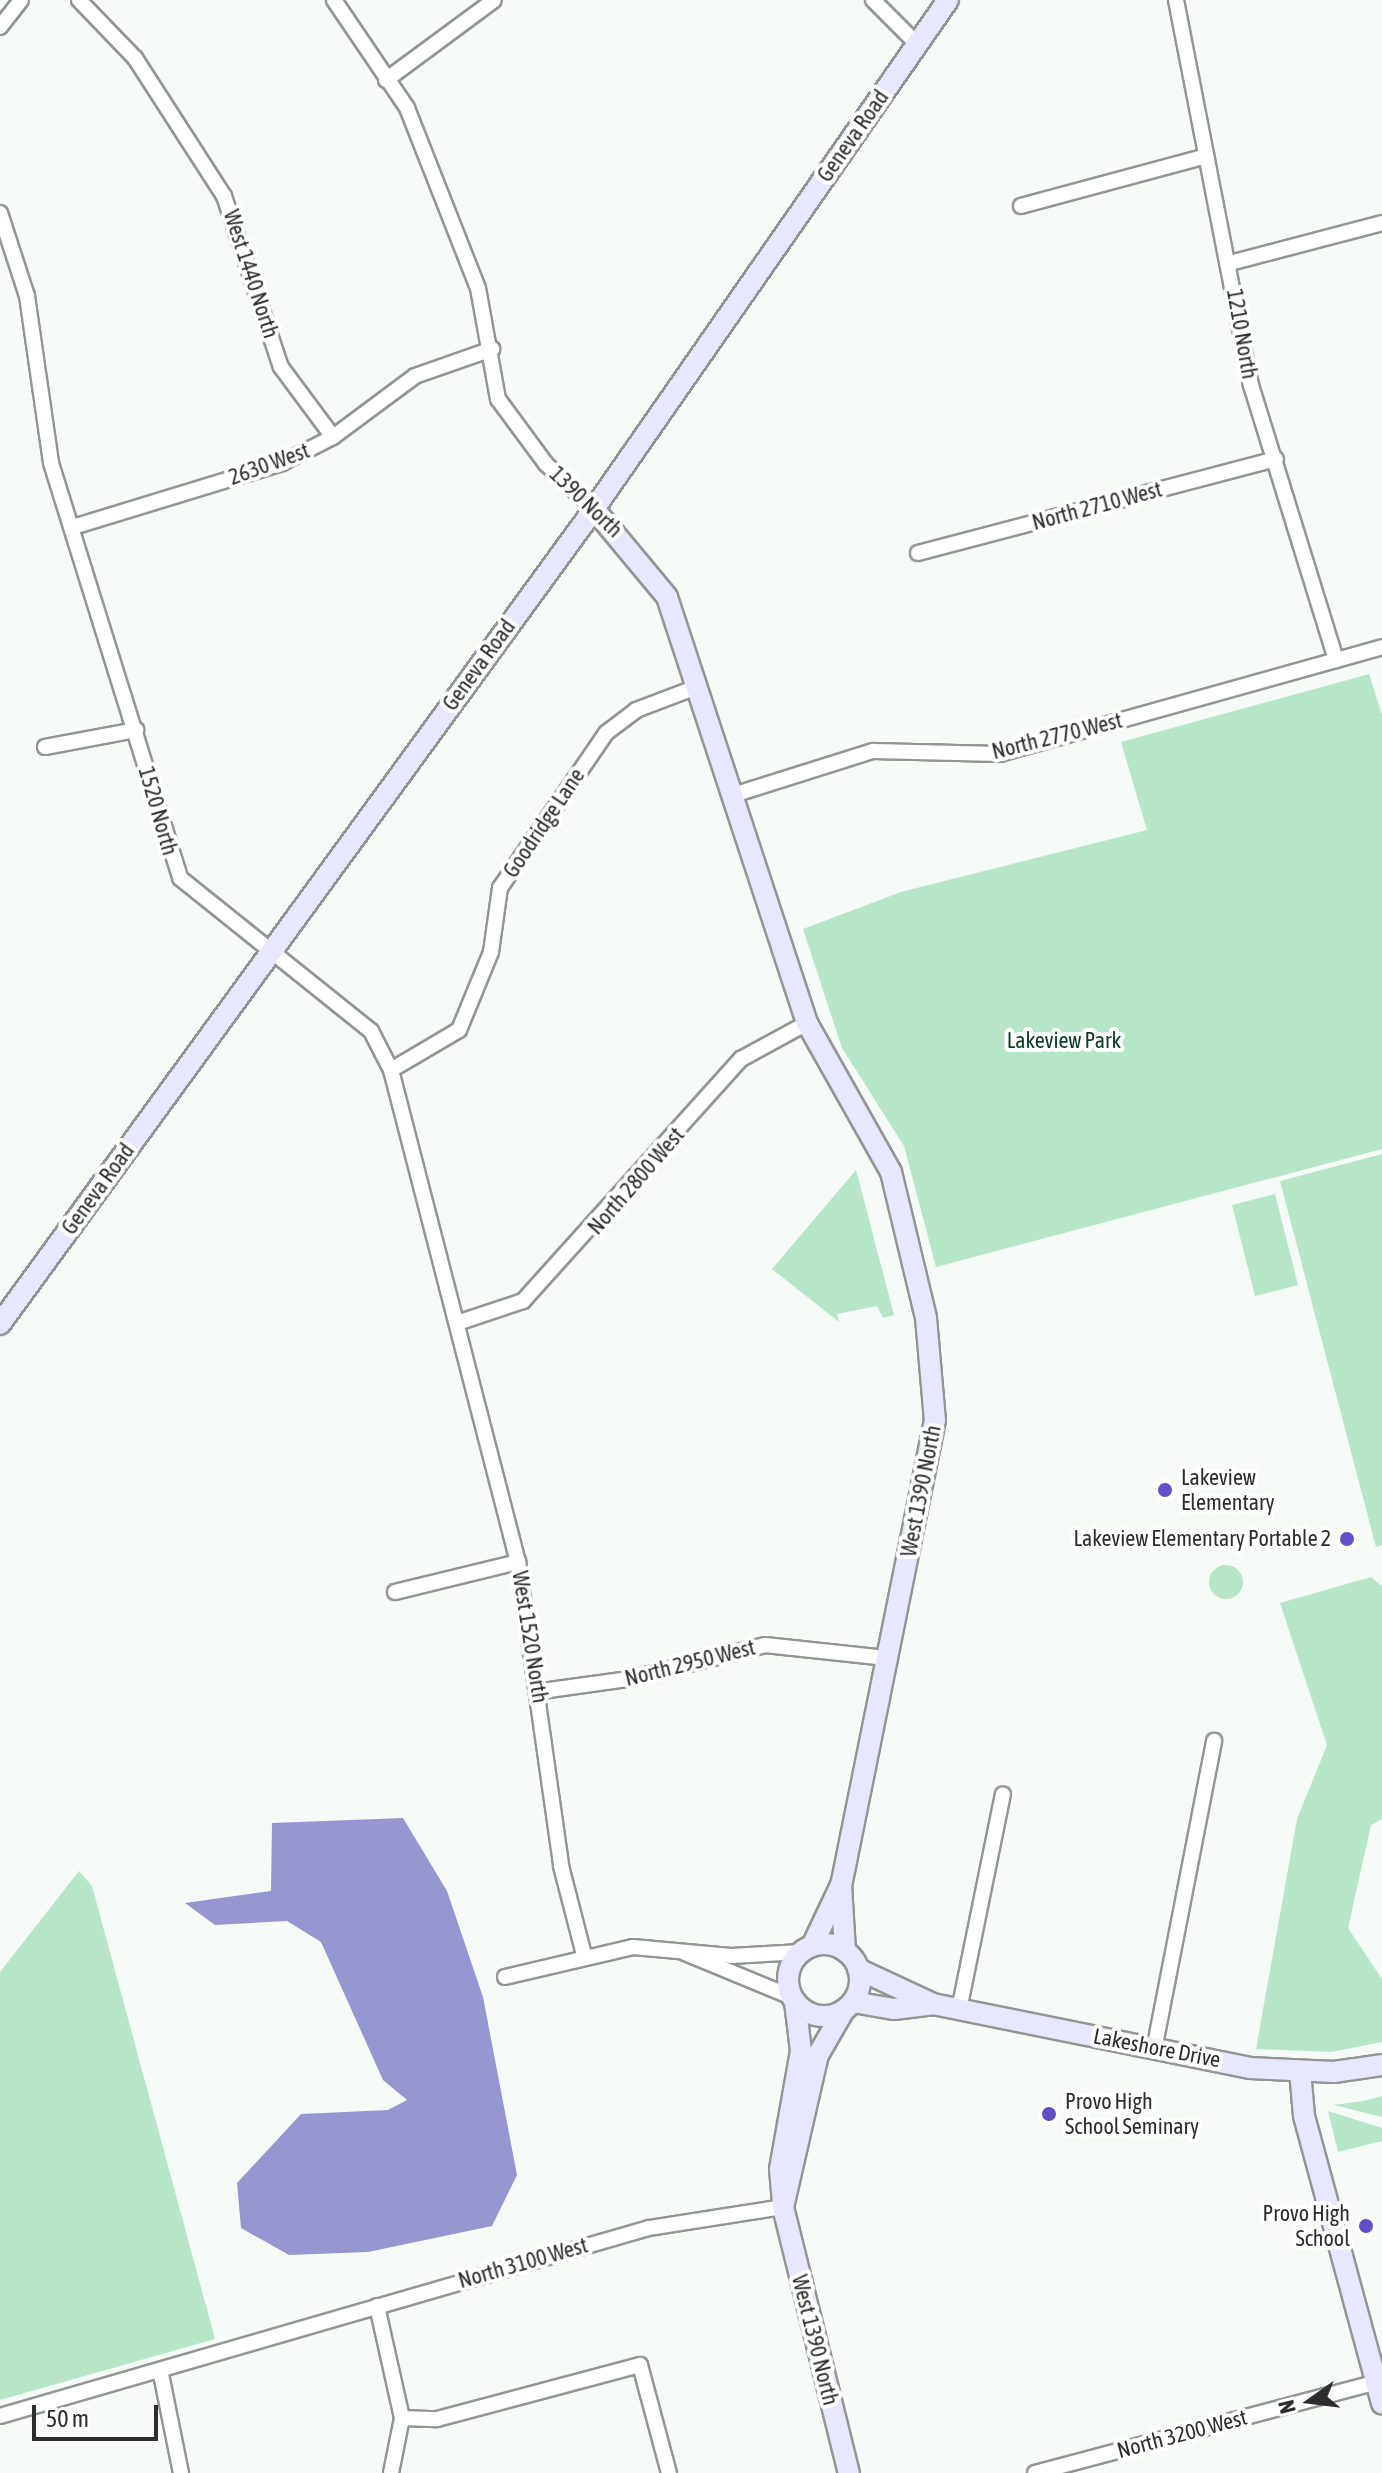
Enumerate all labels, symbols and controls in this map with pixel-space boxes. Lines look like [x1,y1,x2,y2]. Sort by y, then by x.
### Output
street label: Geneva Road [812,85,894,187]
street label: West 1440 North [218,207,284,341]
street label: 1210 North [1221,287,1263,381]
street label: 2630 West [225,437,313,491]
street label: 1390 North [544,461,628,543]
street label: North 2710 West [1029,476,1165,536]
street label: Geneva Road [437,614,521,716]
street label: North 2770 West [989,707,1125,765]
street label: Goodridge Lane [498,763,590,883]
street label: 1520 North [133,764,183,858]
park label: Lakeview Park [1007,1028,1121,1054]
street label: North 2800 West [582,1122,690,1240]
street label: Geneva Road [56,1138,140,1240]
street label: West 1390 North [895,1423,947,1559]
place label: Lakeview Elementary [1181,1464,1275,1516]
marker: Lakeview Elementary [1156,1481,1174,1499]
place label: Lakeview Elementary Portable 2 [1073,1526,1331,1552]
marker: Lakeview Elementary Portable 2 [1338,1530,1356,1548]
street label: West 1520 North [507,1569,553,1705]
street label: North 2950 West [622,1634,758,1692]
street label: Lakeshore Drive [1091,2023,1223,2073]
place label: Provo High School Seminary [1065,2088,1199,2140]
marker: Provo High School Seminary [1040,2105,1058,2123]
place label: Provo High School [1262,2200,1350,2252]
marker: Provo High School [1357,2217,1375,2235]
street label: North 3100 West [455,2232,591,2294]
street label: West 1390 North [786,2272,844,2408]
north arrow [1270,2361,1350,2441]
scale bar [36,2389,162,2439]
text: N [1273,2397,1301,2416]
street label: North 3200 West [1114,2404,1250,2464]
text: 50 m [46,2405,89,2432]

